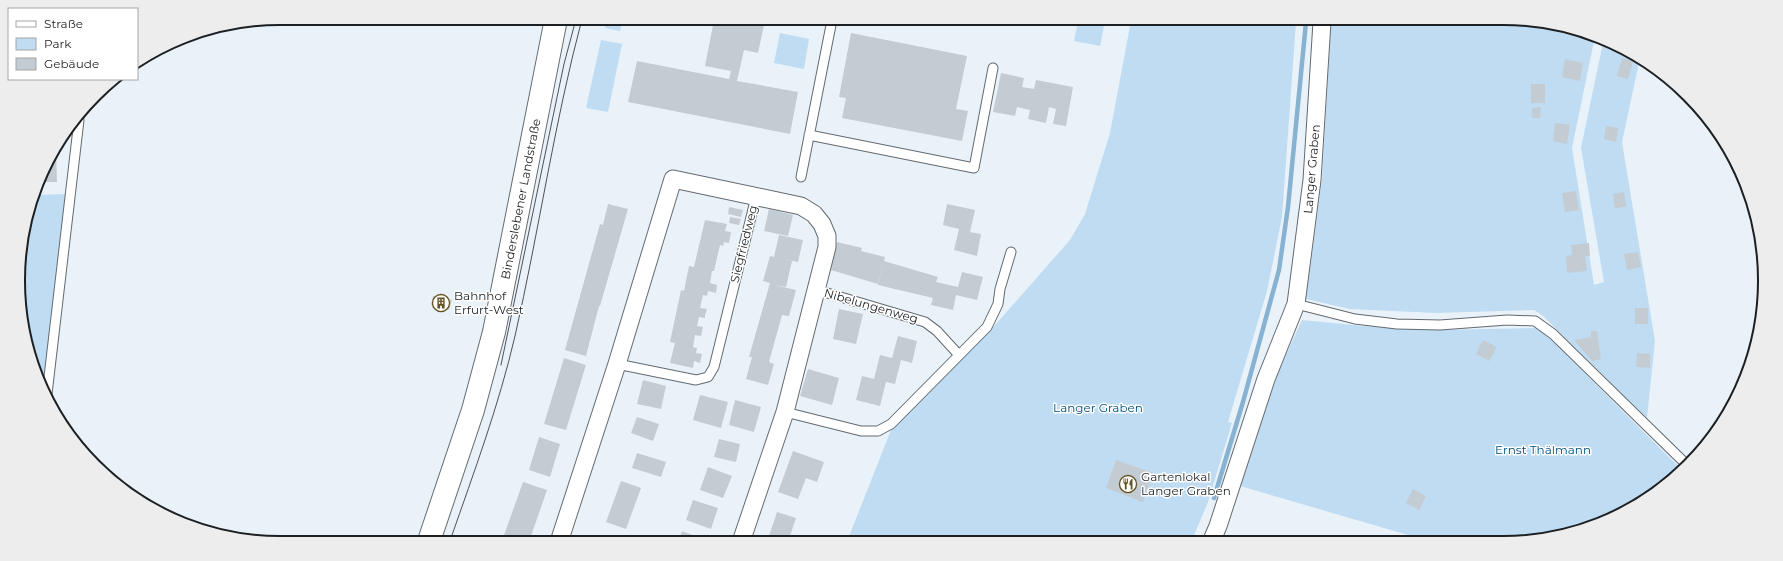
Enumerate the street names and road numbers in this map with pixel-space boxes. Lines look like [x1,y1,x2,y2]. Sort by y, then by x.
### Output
street label: Binderslebener Landstraße [498,117,543,281]
street label: Langer Graben [1300,124,1323,214]
street label: Siegfriedweg [727,204,760,284]
street label: Nibelungenweg [822,285,920,326]

